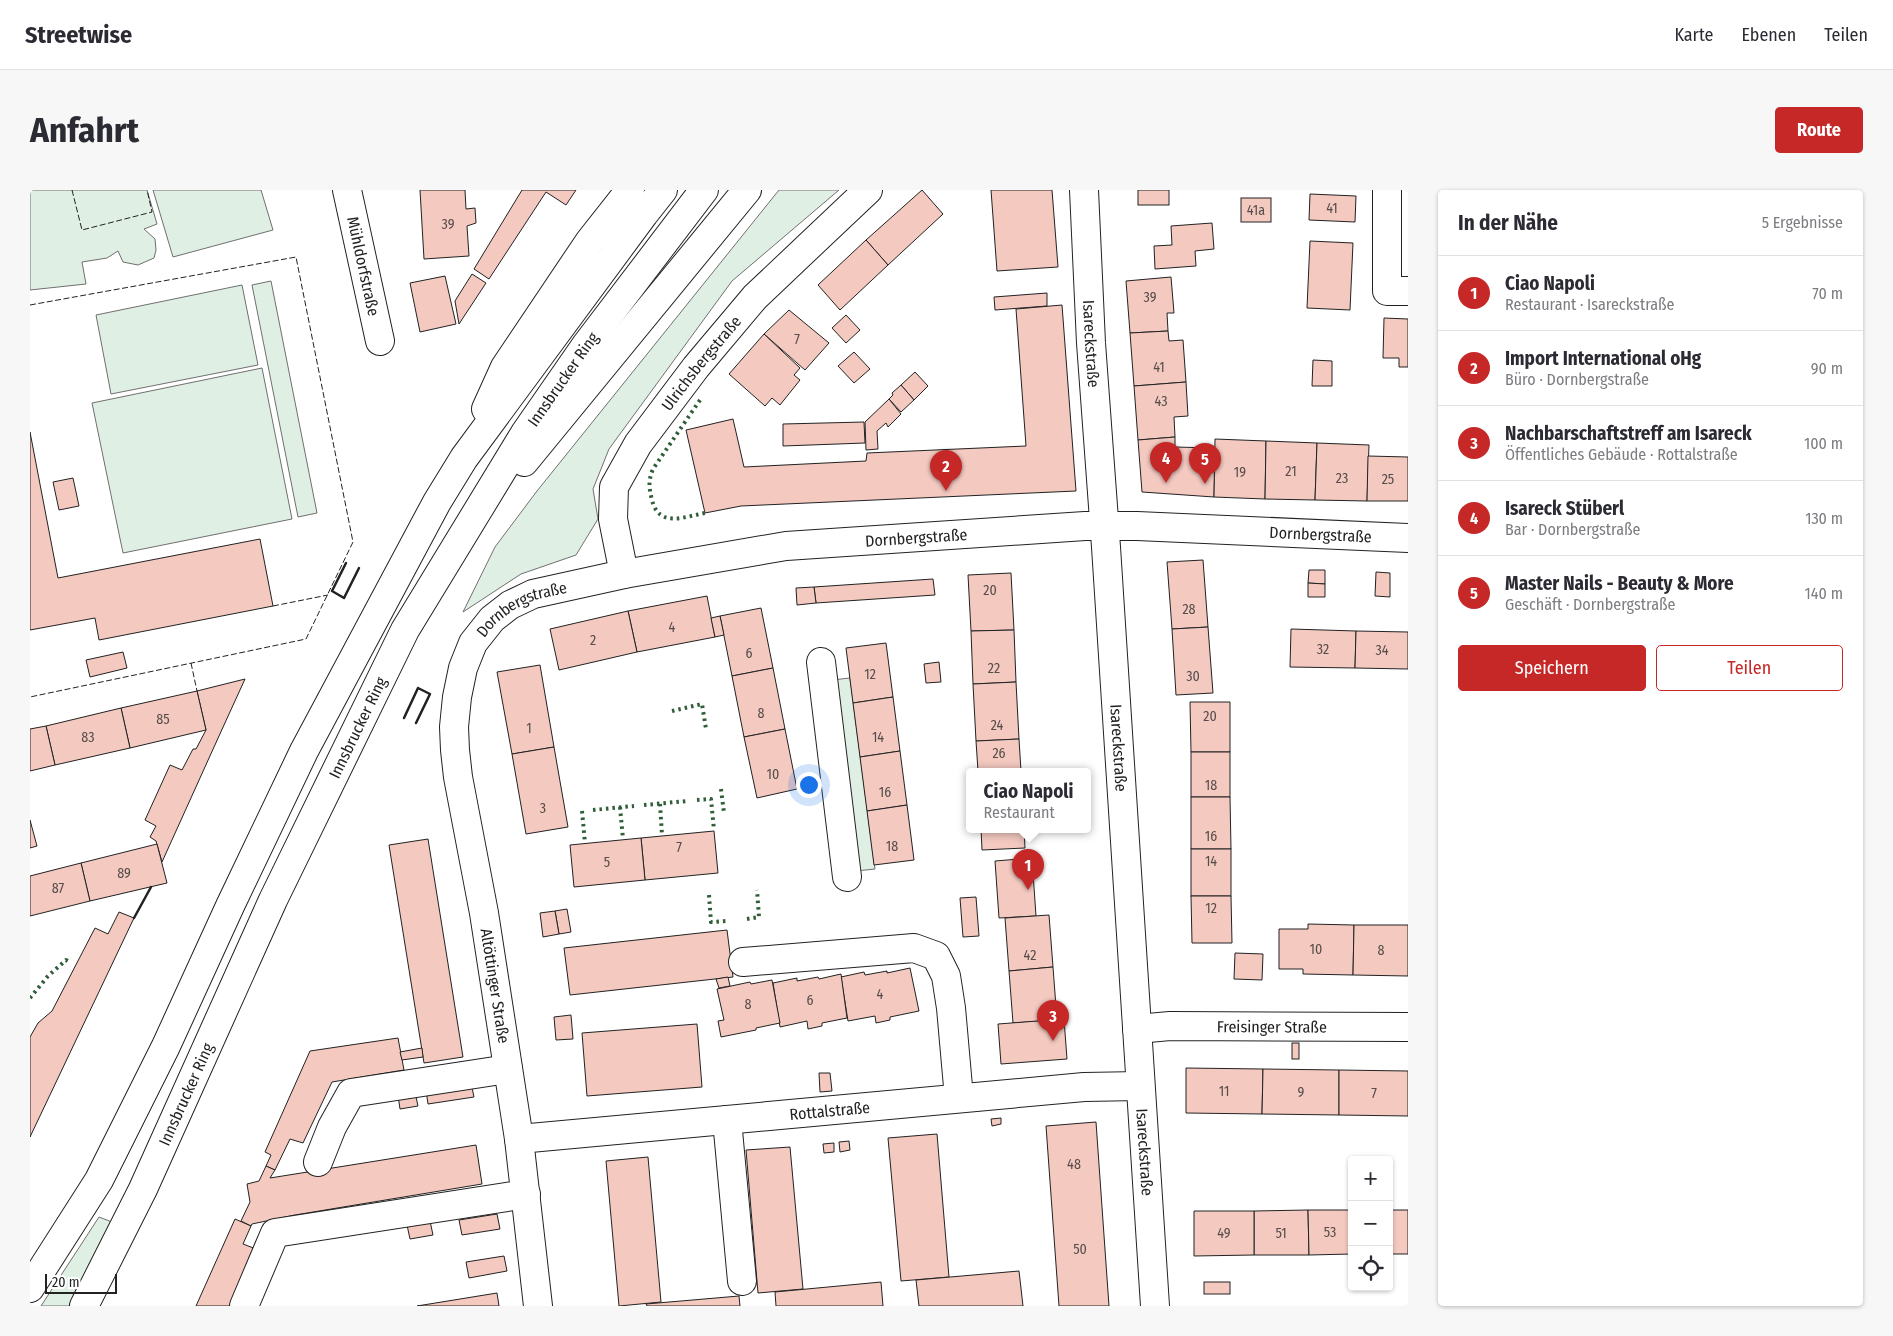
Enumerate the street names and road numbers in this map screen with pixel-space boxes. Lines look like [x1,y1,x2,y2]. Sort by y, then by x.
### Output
street label: Mühldorfstraße [344,215,384,318]
street label: Isareckstraße [1080,300,1104,388]
street label: Ulrichsbergstraße [657,312,745,414]
street label: Innsbrucker Ring [523,328,602,430]
street label: Dornbergstraße [1269,522,1372,546]
street label: Dornbergstraße [864,524,968,550]
street label: Dornbergstraße [472,577,569,641]
street label: Innsbrucker Ring [325,673,390,781]
street label: Isareckstraße [1107,704,1131,792]
street label: Altöttinger Straße [477,927,513,1045]
street label: Freisinger Straße [1217,1017,1327,1036]
street label: Innsbrucker Ring [154,1039,217,1149]
street label: Rottalstraße [789,1097,871,1124]
street label: Isareckstraße [1133,1108,1157,1196]

